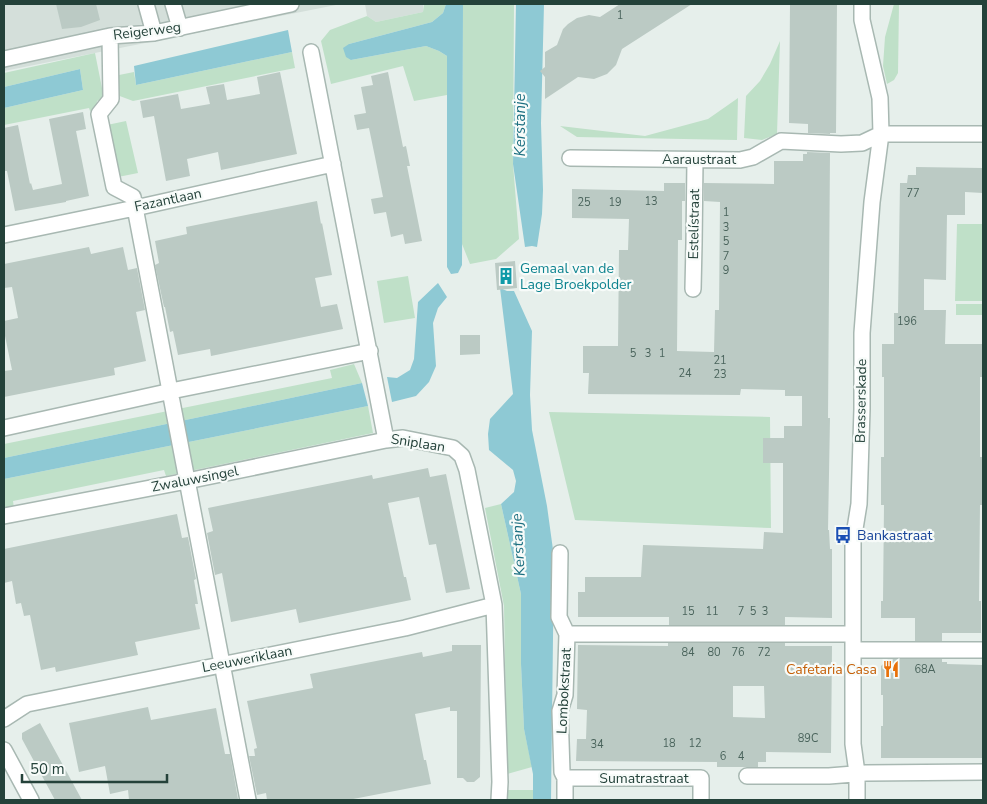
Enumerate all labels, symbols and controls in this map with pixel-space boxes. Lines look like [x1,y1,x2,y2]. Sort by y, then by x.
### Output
house number: 1 [617,8,623,23]
street label: Reigerweg [112,17,182,45]
water label: Kerstanje [510,94,530,156]
street label: Aaraustraat [662,150,736,169]
street label: Fazantlaan [133,184,203,216]
house number: 77 [906,186,920,201]
street label: Estelístraat [684,188,704,259]
house number: 13 [644,194,658,209]
house number: 25 [577,195,591,210]
house number: 19 [608,195,622,210]
house number: 1 [723,205,729,220]
house number: 3 [723,220,729,235]
house number: 5 [723,234,730,249]
house number: 7 [723,249,729,264]
place label: Gemaal van de Lage Broekpolder [520,259,632,294]
house number: 9 [723,263,729,278]
building icon: Gemaal van de Lage Broekpolder [496,266,516,286]
house number: 196 [897,314,917,329]
house number: 5 [630,346,637,361]
house number: 3 [645,346,651,361]
house number: 1 [659,346,665,361]
house number: 21 [713,353,727,368]
street label: Brasserskade [851,359,871,443]
house number: 24 [678,366,692,381]
house number: 23 [713,367,727,382]
street label: Sniplaan [389,429,447,457]
street label: Zwaluwsingel [150,461,241,497]
water label: Kerstanje [506,513,530,577]
bus stop icon: Bankastraat [833,525,853,545]
place label: Bankastraat [857,526,933,545]
house number: 15 [681,604,695,619]
house number: 11 [705,604,719,619]
house number: 7 [738,604,744,619]
house number: 5 [750,604,757,619]
house number: 3 [762,604,768,619]
street label: Leeuweriklaan [200,641,294,677]
house number: 84 [681,645,695,660]
house number: 80 [707,645,721,660]
house number: 76 [731,645,745,660]
house number: 72 [757,645,771,660]
street label: Lombokstraat [552,647,576,735]
restaurant icon: Cafetaria Casa [881,659,901,679]
place label: Cafetaria Casa [786,660,877,679]
house number: 68A [914,662,936,677]
house number: 89C [798,731,818,746]
house number: 18 [662,736,676,751]
house number: 12 [688,736,702,751]
house number: 34 [590,737,604,752]
house number: 6 [720,749,727,764]
house number: 4 [738,749,745,764]
scale bar [22,752,168,784]
text: 50 m [30,759,65,779]
street label: Sumatrastraat [599,769,689,788]

